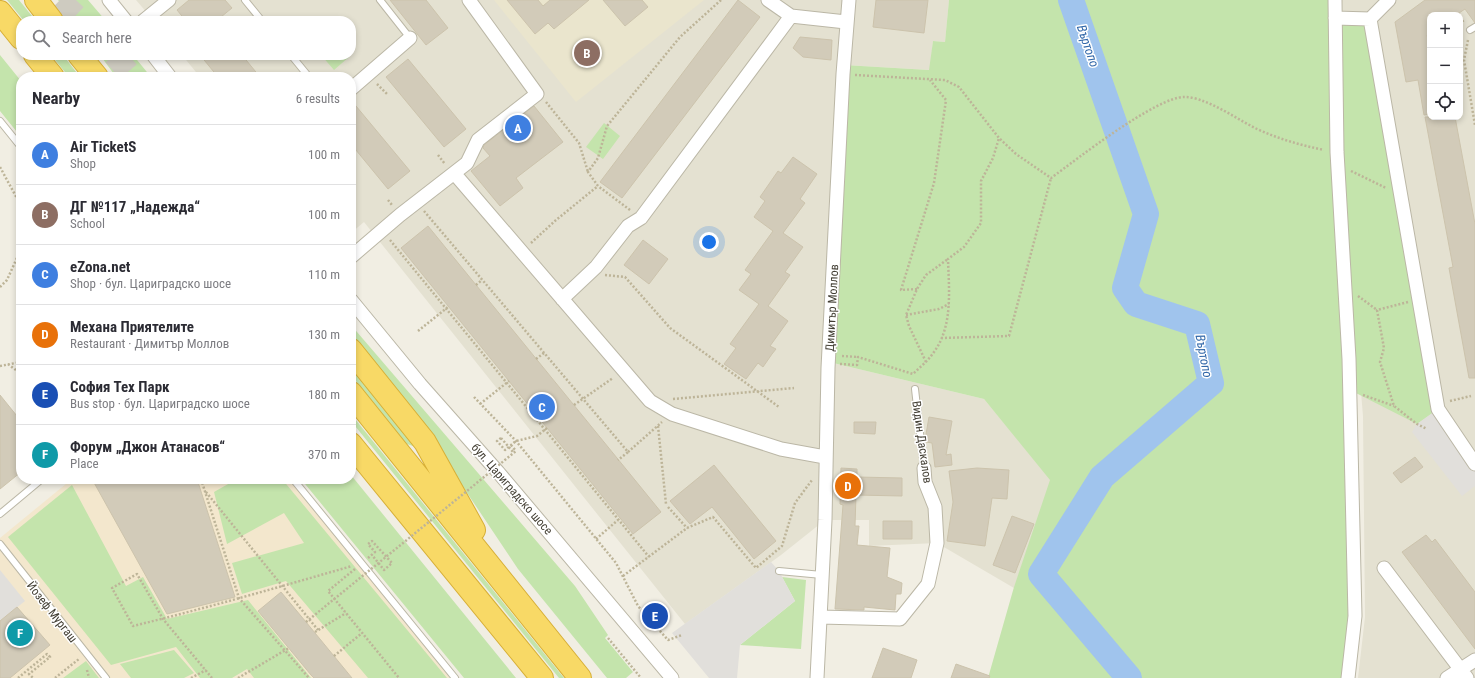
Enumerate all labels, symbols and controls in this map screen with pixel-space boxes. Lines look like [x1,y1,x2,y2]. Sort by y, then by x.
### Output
map controls [1427,12,1463,120]
button: + [1427,12,1463,48]
search box [16,16,356,60]
water label: Въртопо [1074,23,1102,69]
icon: search [30,27,52,49]
text: Search here [62,29,132,47]
pin: B [574,38,600,68]
button: − [1427,48,1463,84]
button: locate [1427,84,1463,120]
text: Nearby [32,88,80,108]
text: 6 results [296,91,340,106]
pin: A [505,113,531,143]
text: Air TicketS [70,138,136,156]
text: A [41,147,49,162]
text: 100 m [308,147,340,162]
text: Shop [70,156,96,171]
text: ДГ №117 „Надежда“ [70,198,200,216]
text: B [41,207,49,222]
text: 100 m [308,207,340,222]
text: School [70,216,105,231]
your location [699,232,719,252]
text: eZona.net [70,258,130,276]
street label: Димитър Моллов [823,264,841,352]
text: C [41,267,49,282]
text: 110 m [308,267,340,282]
text: Shop · бул. Цариградско шосе [70,276,231,291]
text: Механа Приятелите [70,318,194,336]
text: D [41,327,49,342]
text: 130 m [308,327,340,342]
water label: Въртопо [1192,333,1216,379]
text: Restaurant · Димитър Моллов [70,336,229,351]
text: София Тех Парк [70,378,170,396]
text: E [42,387,48,402]
text: 180 m [308,387,340,402]
pin: C [529,392,555,422]
text: Bus stop · бул. Цариградско шосе [70,396,250,411]
street label: Видин Даскалов [909,400,935,484]
text: Форум „Джон Атанасов“ [70,438,225,456]
street label: бул. Цариградско шосе [469,441,556,538]
text: F [42,447,48,462]
text: 370 m [308,447,340,462]
text: Place [70,456,99,471]
pin: D [835,471,861,501]
street label: Йозеф Мургаш [24,578,81,645]
pin: E [642,601,668,631]
pin: F [7,618,33,648]

